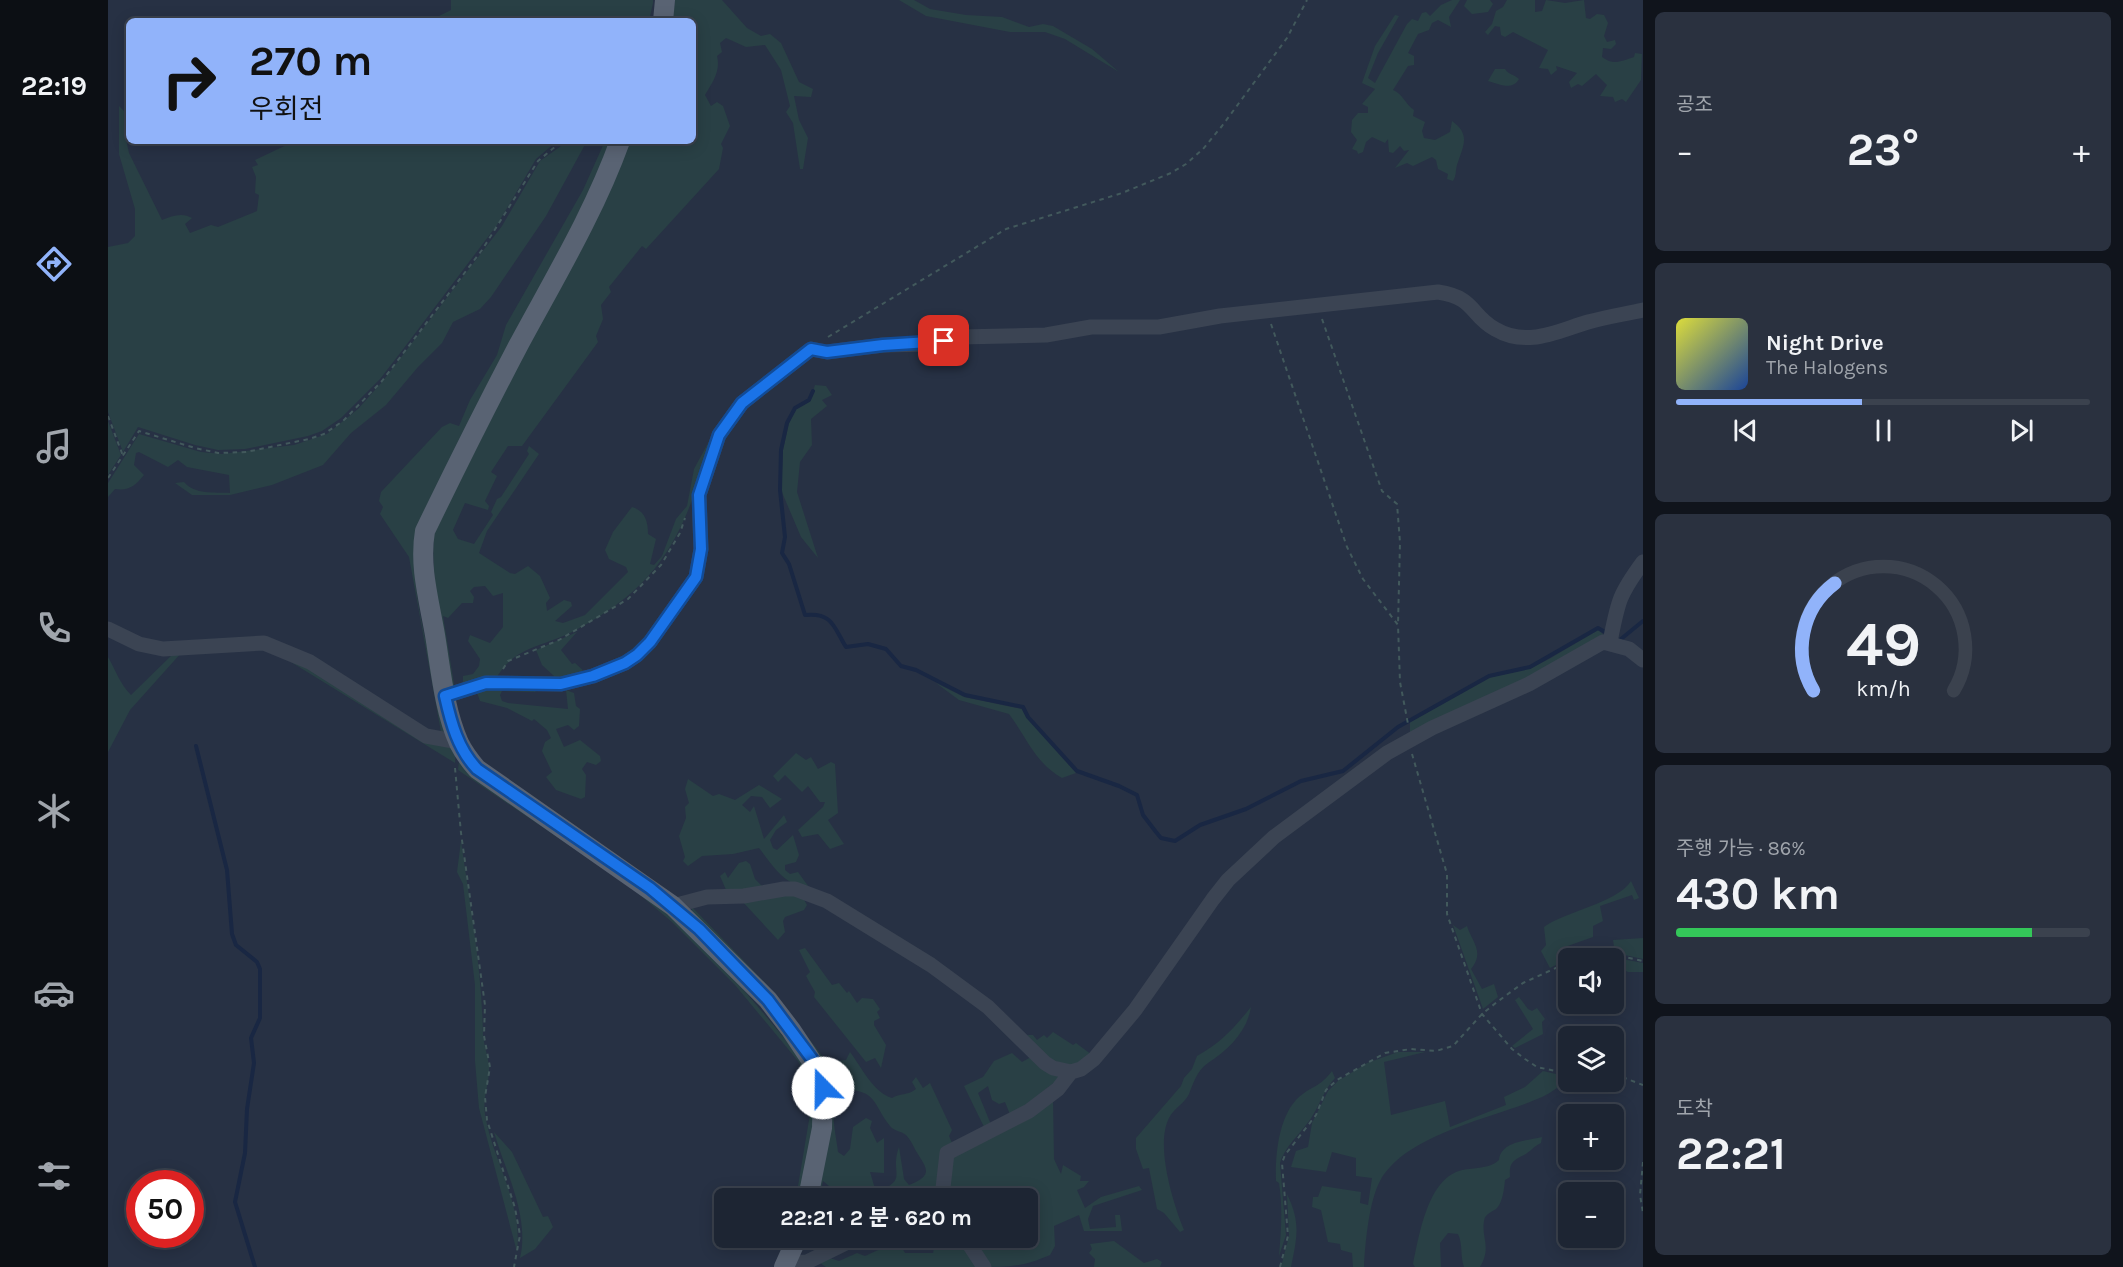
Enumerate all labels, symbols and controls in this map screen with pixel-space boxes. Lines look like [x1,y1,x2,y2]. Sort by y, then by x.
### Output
text: 270 m [249,36,372,86]
icon: right [150,42,228,120]
text: 22:19 [21,70,87,102]
text: 우회전 [249,93,324,125]
text: 공조 [1676,93,1713,116]
text: 23° [1847,124,1919,176]
text: − [1676,132,1693,170]
text: + [2073,132,2090,170]
icon: directions [33,243,75,285]
pin [918,315,969,366]
icon: arrive [927,324,960,357]
text: Night Drive [1766,330,1884,356]
text: The Halogens [1766,356,1888,379]
icon: previous [1729,414,1762,447]
icon: pause [1867,414,1900,447]
icon: next [2005,414,2038,447]
icon: music [33,425,75,467]
icon: phone [33,607,75,649]
text: 49 [1845,608,1921,681]
text: km/h [1856,676,1910,701]
icon: climate [33,790,75,832]
text: 주행 가능 · 86% [1676,837,1806,860]
text: 430 km [1676,868,1840,920]
map controls [1558,948,1624,1248]
button: sound [1558,948,1624,1014]
icon: car [33,972,75,1014]
button: layers [1558,1026,1624,1092]
position arrow [791,1056,855,1120]
text: 도착 [1676,1097,1713,1120]
button: + [1558,1104,1624,1170]
text: 22:21 [1676,1128,1786,1180]
icon: filters [33,1155,75,1197]
speed limit sign: 50 [126,1170,204,1248]
button: − [1558,1182,1624,1248]
text: 22:21 · 2 분 · 620 m [780,1205,972,1231]

